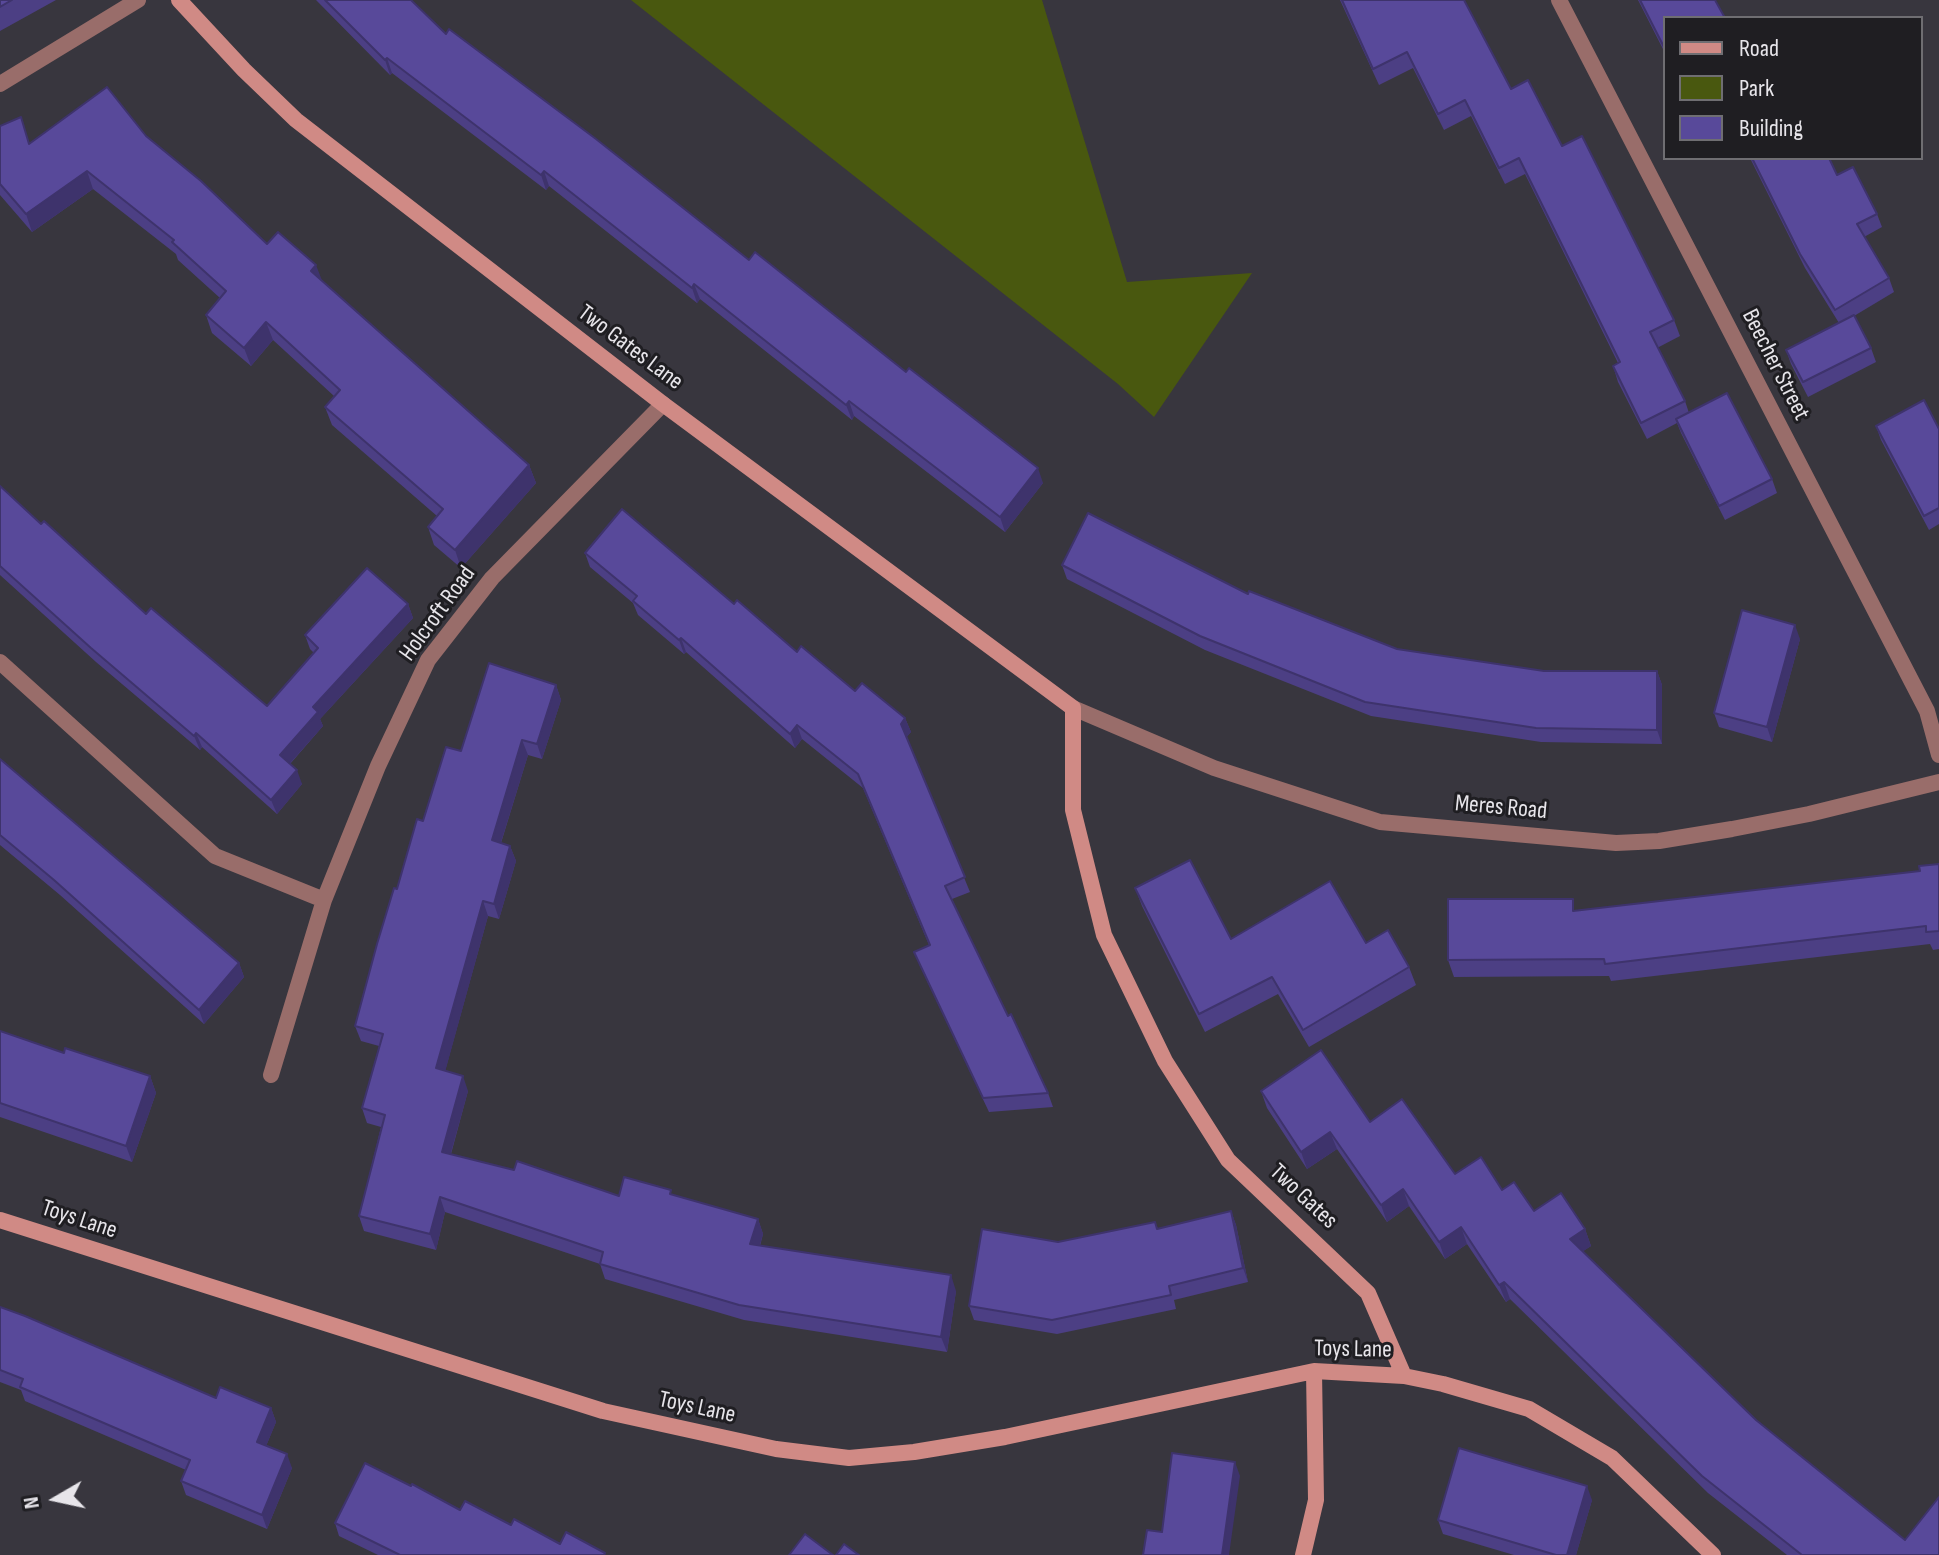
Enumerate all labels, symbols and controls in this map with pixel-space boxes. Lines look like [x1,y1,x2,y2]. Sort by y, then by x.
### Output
legend [1663,16,1923,160]
text: Road [1739,34,1779,63]
text: Park [1739,74,1774,103]
text: Building [1739,114,1803,143]
street label: Two Gates Lane [572,299,688,397]
street label: Beecher Street [1735,305,1815,425]
street label: Holcroft Road [394,561,482,667]
street label: Meres Road [1454,790,1548,826]
street label: Two Gates [1263,1158,1343,1236]
street label: Toys Lane [38,1194,120,1246]
street label: Toys Lane [1314,1335,1392,1365]
street label: Toys Lane [656,1386,738,1430]
north arrow [16,1459,96,1539]
text: N [18,1495,46,1511]

